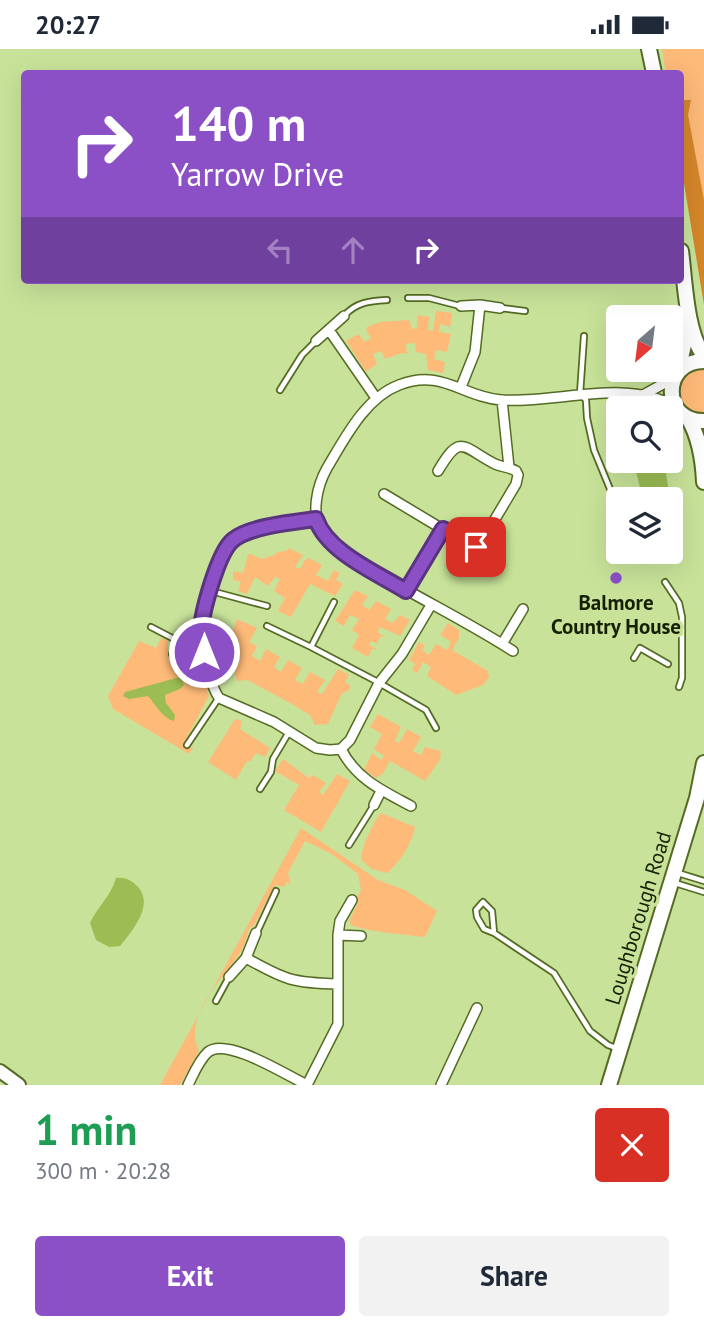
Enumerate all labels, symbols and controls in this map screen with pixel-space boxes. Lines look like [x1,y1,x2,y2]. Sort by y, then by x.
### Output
text: 20:27 [35,8,101,41]
text: 140 m [171,91,306,155]
icon: right [56,98,147,189]
text: Yarrow Drive [171,153,344,195]
icon: left [261,231,299,269]
icon: ahead [334,231,372,269]
icon: right [407,231,445,269]
north arrow [606,305,682,381]
map controls [606,305,683,564]
button: search [606,396,683,473]
button: layers [606,487,683,564]
pin [446,517,506,577]
icon: arrive [457,528,495,566]
marker: Balmore Country House [608,570,624,586]
place label: Balmore Country House [551,589,681,640]
position arrow [167,615,241,689]
street label: Loughborough Road [599,828,677,1008]
text: 1 min [35,1102,137,1157]
button: close [595,1108,669,1182]
text: 300 m · 20:28 [35,1156,171,1185]
button: Exit [35,1236,345,1316]
button: Share [359,1236,669,1316]

